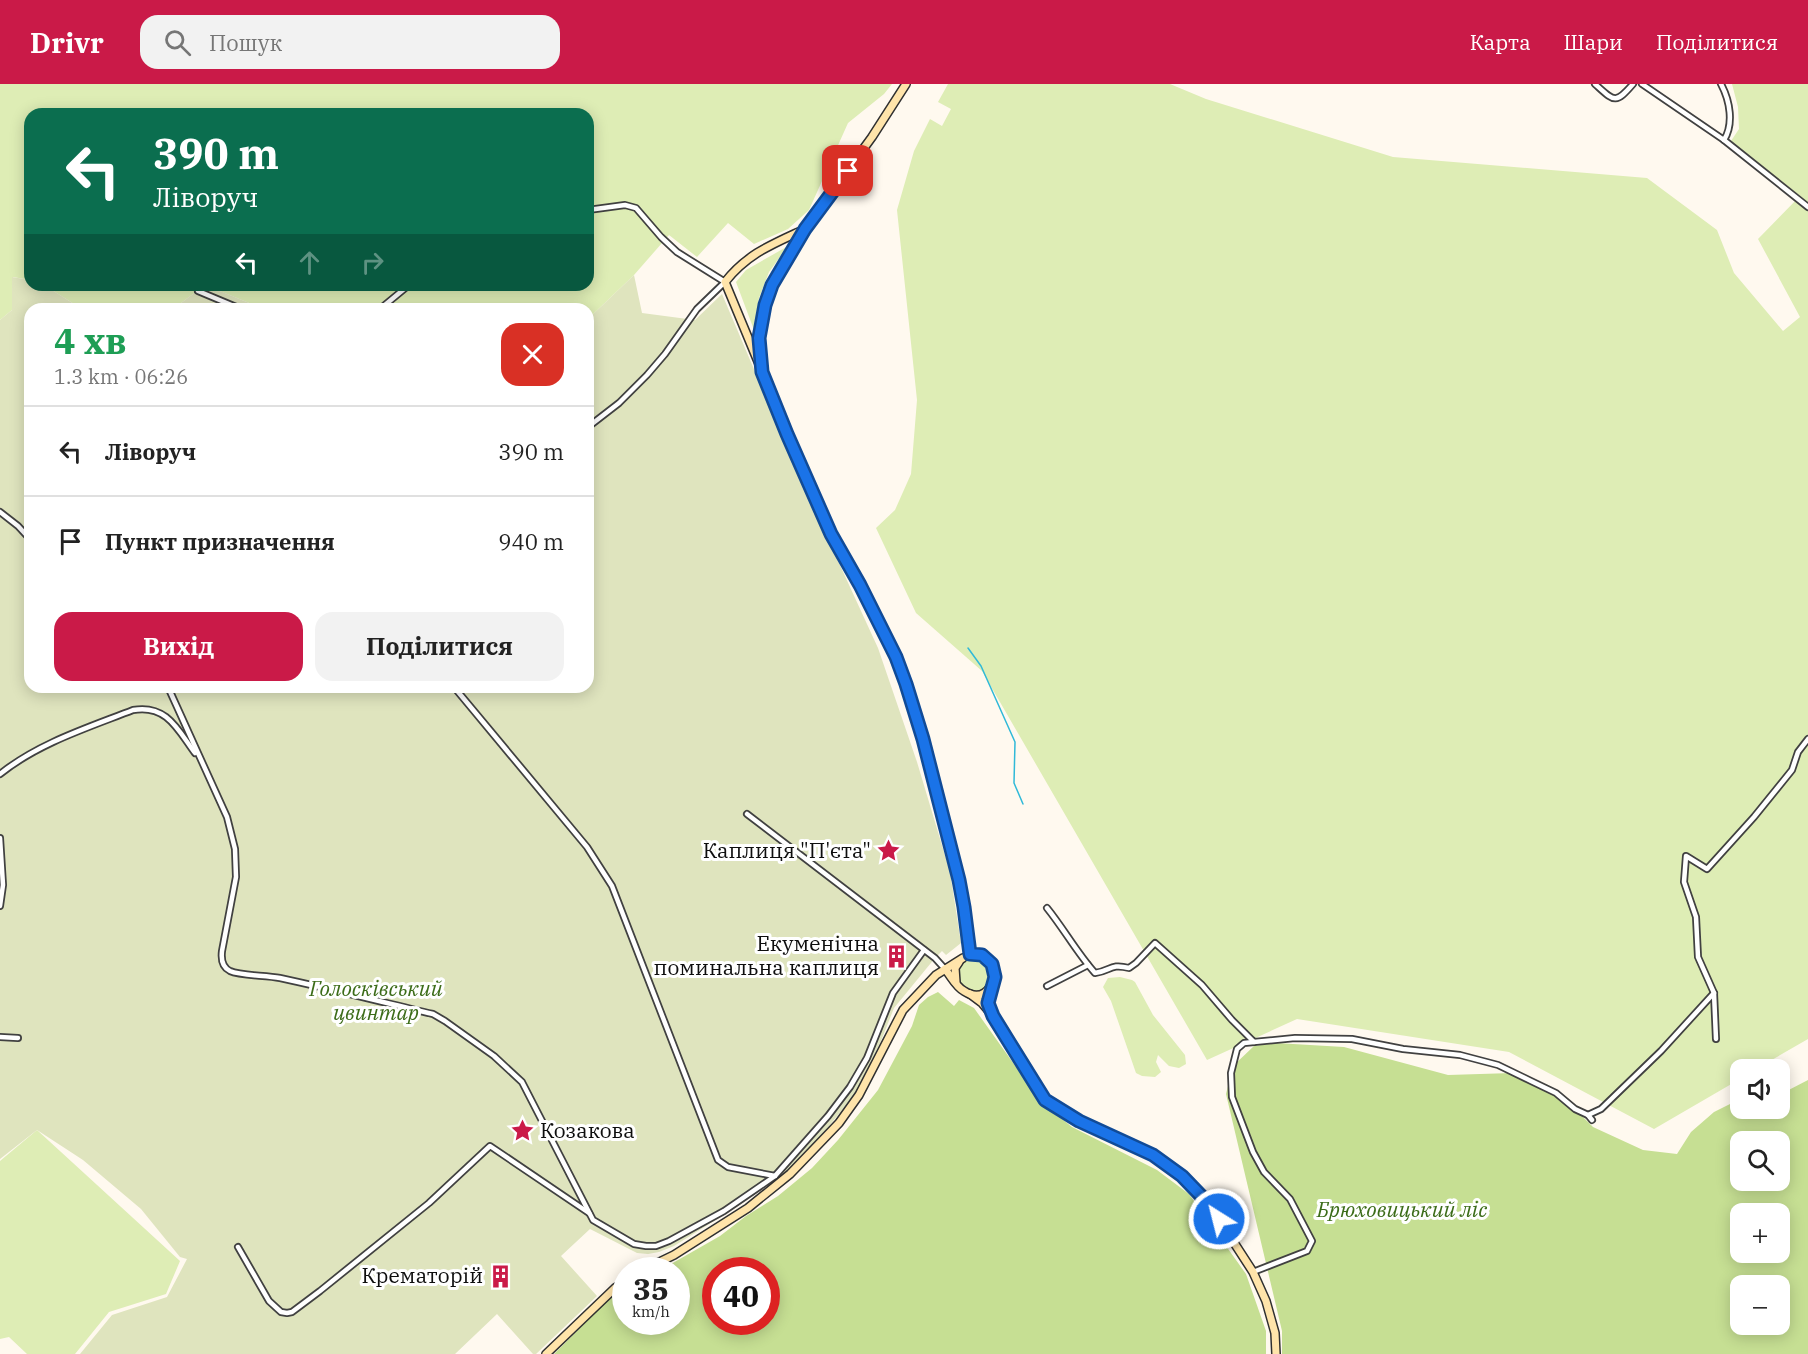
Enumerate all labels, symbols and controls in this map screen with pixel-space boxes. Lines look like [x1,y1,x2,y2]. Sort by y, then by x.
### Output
search box [140,15,560,69]
text: Drivr [30,24,104,61]
icon: search [161,26,194,59]
text: Пошук [209,28,282,57]
text: Карта [1470,28,1531,56]
text: Шари [1564,28,1623,56]
text: Поділитися [1656,28,1778,56]
text: 390 m [153,126,279,181]
icon: left [54,132,132,210]
pin [822,145,873,196]
icon: arrive [831,154,864,187]
text: Ліворуч [153,179,258,214]
icon: left [230,246,263,279]
icon: ahead [293,246,326,279]
icon: right [356,246,389,279]
text: 4 хв [54,317,127,364]
button: close [501,323,564,386]
text: 1.3 km · 06:26 [54,363,188,390]
icon: left [54,435,87,468]
text: Ліворуч [105,437,196,466]
text: 390 m [498,437,564,466]
icon: arrive [54,525,87,558]
text: Пункт призначення [105,527,335,556]
text: 940 m [498,527,564,556]
button: Вихід [54,612,303,681]
button: Поділитися [315,612,564,681]
place label: Каплиця "П'єта" [703,836,871,864]
place icon: Каплиця "П'єта" [876,838,902,864]
place label: Екуменічна поминальна каплиця [654,929,879,981]
building icon: Екуменічна поминальна каплиця [884,943,910,969]
park label: Голосківський цвинтар [308,974,443,1026]
map controls [1730,1059,1790,1335]
button: sound [1730,1059,1790,1119]
place label: Козакова [540,1116,635,1144]
place icon: Козакова [509,1118,535,1144]
button: search [1730,1131,1790,1191]
position arrow [1187,1187,1251,1251]
park label: Брюховицький ліс [1316,1195,1487,1223]
button: + [1730,1203,1790,1263]
speed limit sign: 40 [702,1257,780,1335]
place label: Крематорій [361,1261,483,1289]
building icon: Крематорій [488,1263,514,1289]
text: 35 [633,1269,669,1308]
button: − [1730,1275,1790,1335]
text: km/h [632,1302,670,1321]

